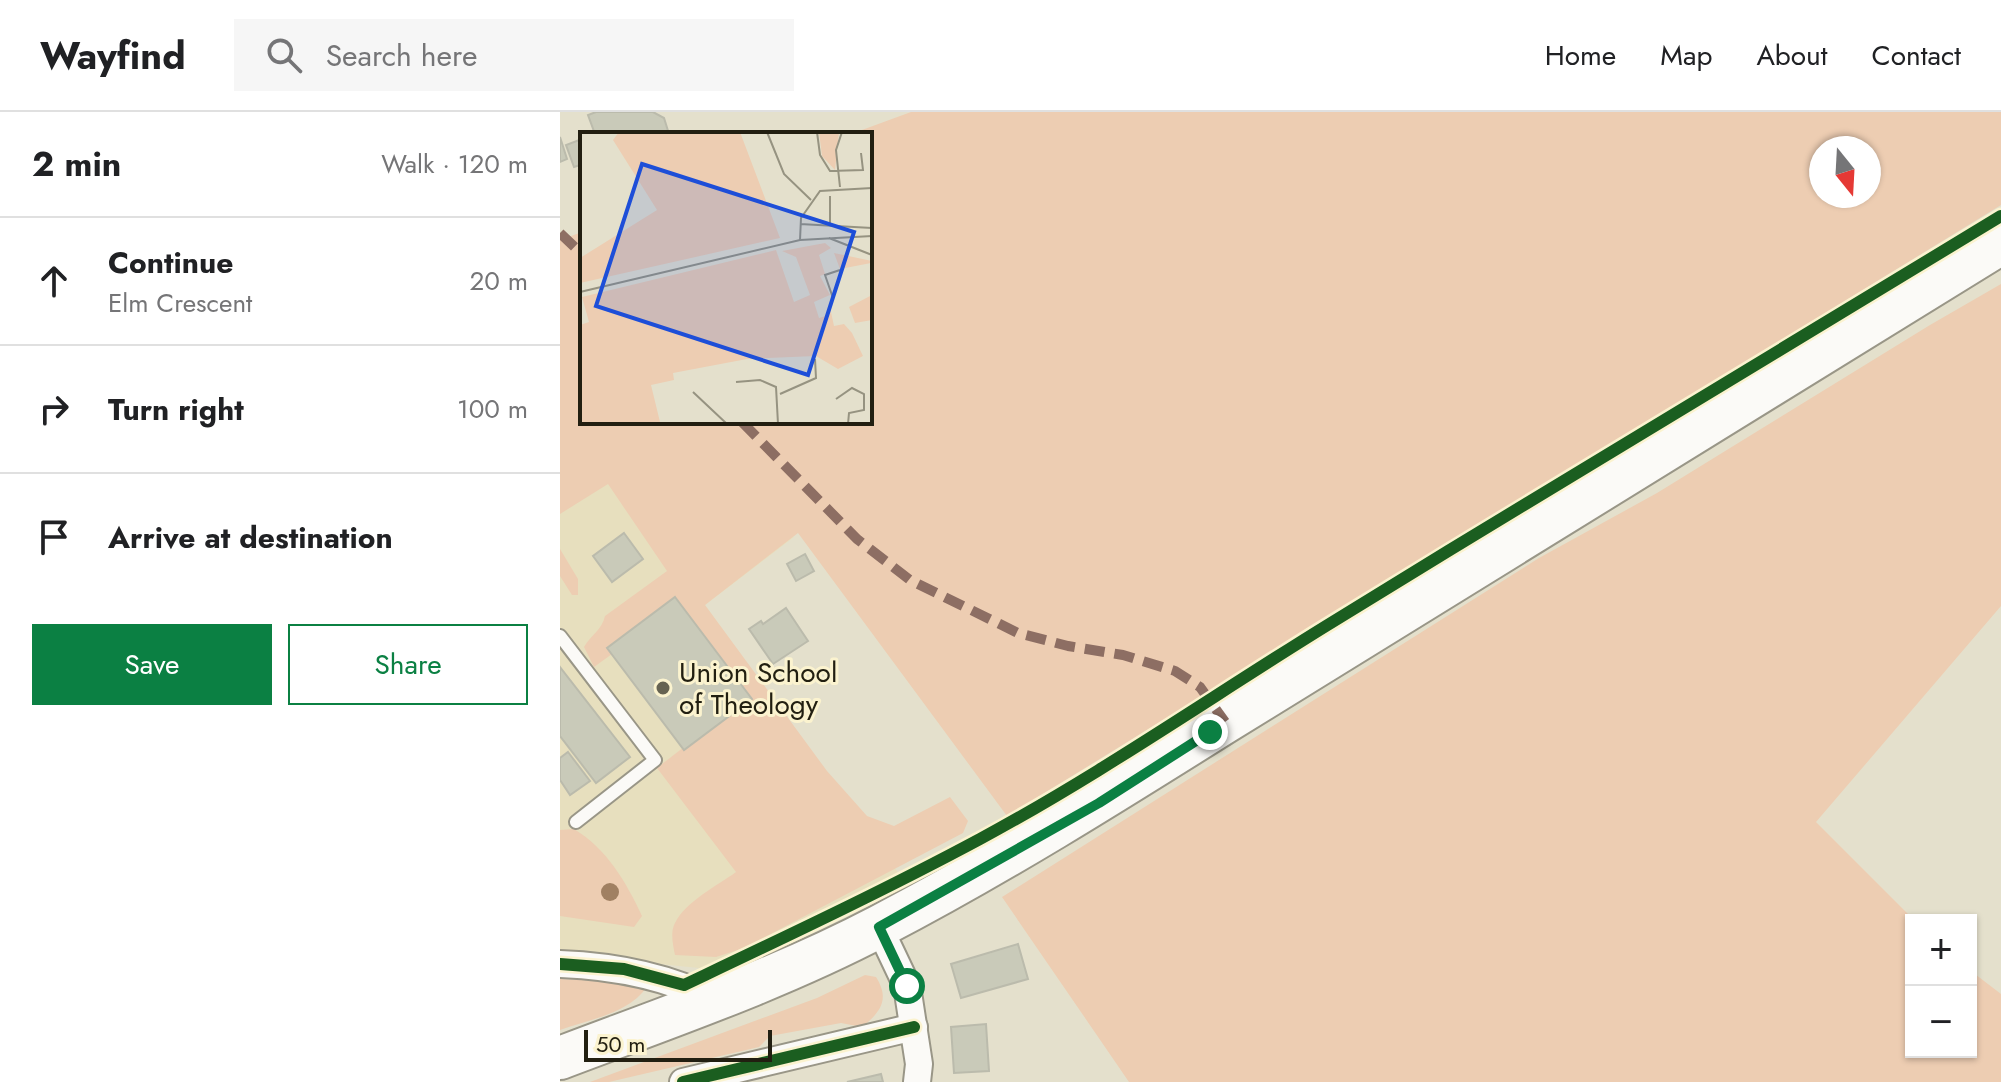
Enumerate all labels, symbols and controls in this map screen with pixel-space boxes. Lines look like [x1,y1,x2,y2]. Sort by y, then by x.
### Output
search box [234,19,794,91]
text: Wayfind [40,28,186,83]
icon: search [262,33,306,77]
text: Search here [326,34,477,77]
text: Home [1545,35,1616,76]
text: Map [1660,35,1712,76]
text: About [1756,35,1828,76]
text: Contact [1872,35,1961,76]
inset map [580,132,872,424]
north arrow [1809,136,1881,208]
text: 2 min [32,140,121,189]
text: Walk · 120 m [381,145,528,183]
text: Continue [108,241,234,284]
icon: ahead [32,259,76,303]
text: 20 m [470,262,528,300]
text: Elm Crescent [108,284,252,322]
icon: right [32,387,76,431]
text: Turn right [108,388,244,431]
text: 100 m [457,390,528,428]
icon: arrive [32,515,76,559]
text: Arrive at destination [108,516,393,559]
button: Save [32,624,272,705]
button: Share [288,624,528,705]
place label: Union School of Theology [679,652,837,725]
marker: Union School of Theology [654,679,672,697]
route end [1192,714,1228,750]
map controls [1905,914,1977,1058]
button: + [1905,914,1977,986]
route start [889,968,925,1004]
button: − [1905,986,1977,1058]
scale bar [584,1026,772,1062]
text: 50 m [596,1028,645,1060]

